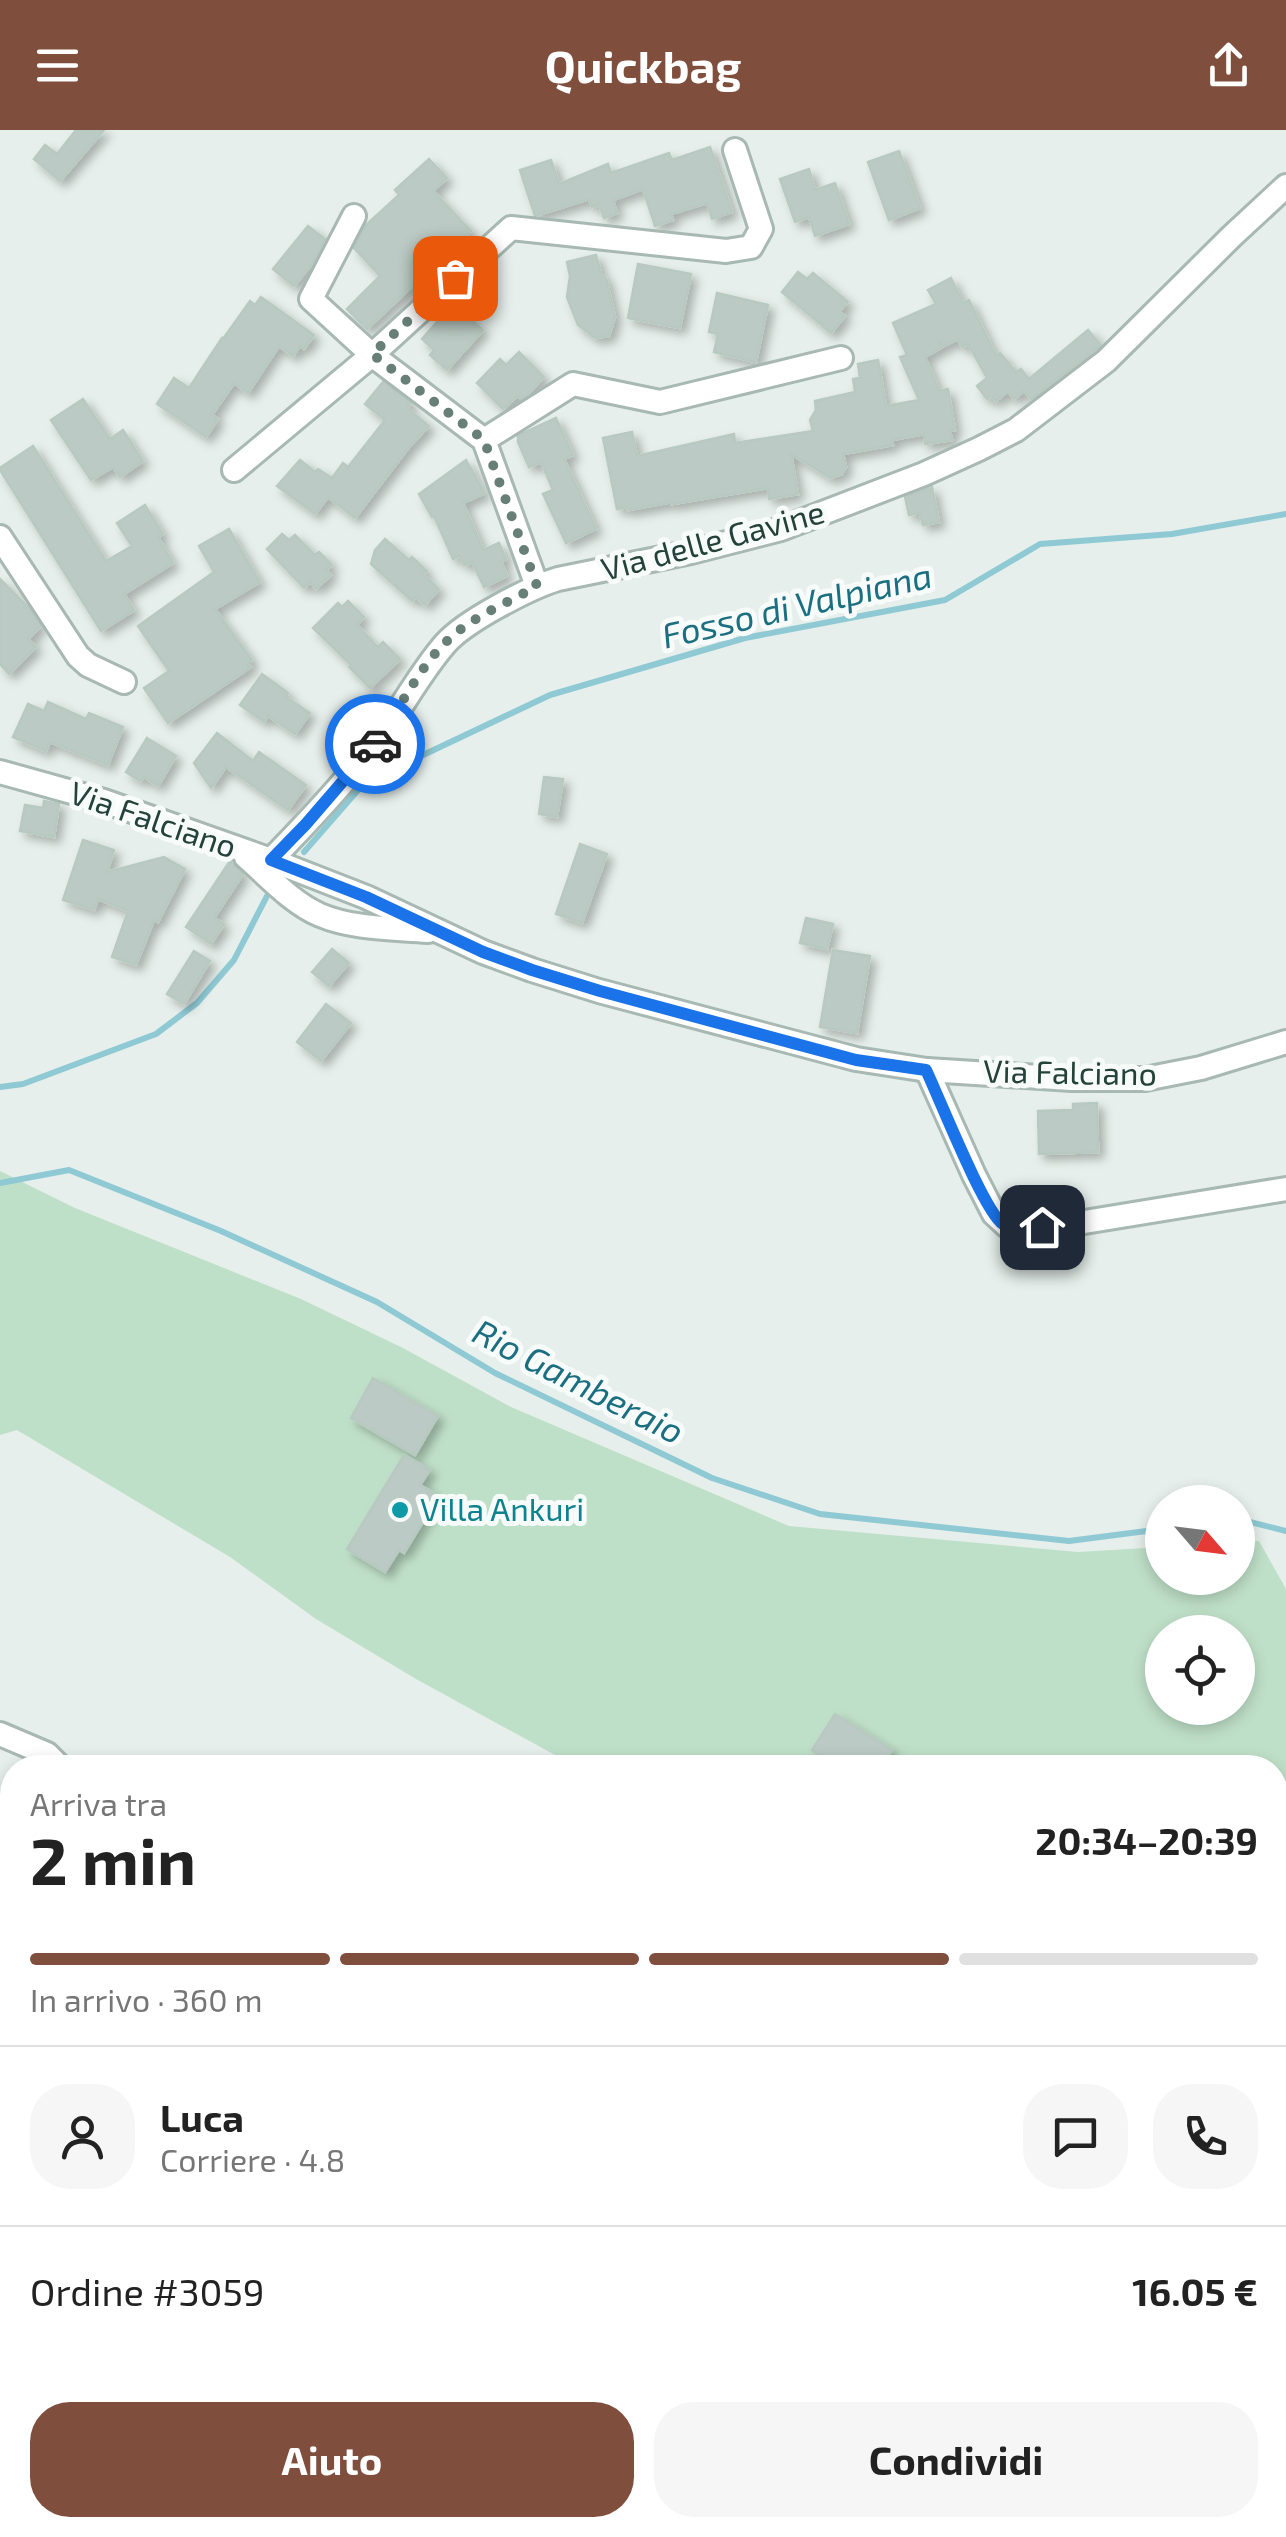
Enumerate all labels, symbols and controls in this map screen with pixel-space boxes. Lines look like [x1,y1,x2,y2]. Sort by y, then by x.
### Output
icon: menu [30,38,85,93]
text: Quickbag [545,38,741,92]
icon: share [1201,38,1256,93]
pin [413,236,498,321]
icon: bag [428,251,483,306]
street label: Via delle Gavine [597,491,828,587]
water label: Fosso di Valpiana [657,553,936,656]
courier [325,694,425,794]
icon: car [348,717,403,772]
street label: Via Falciano [65,772,242,864]
street label: Via Falciano [983,1050,1157,1092]
pin [1000,1185,1085,1270]
icon: home [1015,1200,1070,1255]
water label: Rio Gamberaio [466,1309,691,1451]
north arrow [1145,1485,1255,1595]
map controls [1145,1485,1255,1725]
place label: Villa Ankuri [420,1489,584,1527]
marker: Villa Ankuri [389,1499,411,1521]
button: locate [1145,1615,1255,1725]
text: Arriva tra [30,1784,167,1822]
text: 20:34–20:39 [1035,1817,1258,1863]
text: 2 min [30,1820,196,1898]
text: In arrivo · 360 m [30,1980,263,2018]
button: person [30,2084,135,2189]
button: chat [1023,2084,1128,2189]
button: phone [1153,2084,1258,2189]
text: Luca [160,2094,244,2140]
text: Corriere · 4.8 [160,2140,345,2178]
text: Ordine #3059 [30,2268,265,2314]
text: 16.05 € [1132,2268,1258,2314]
button: Aiuto [30,2402,634,2517]
button: Condividi [654,2402,1258,2517]

